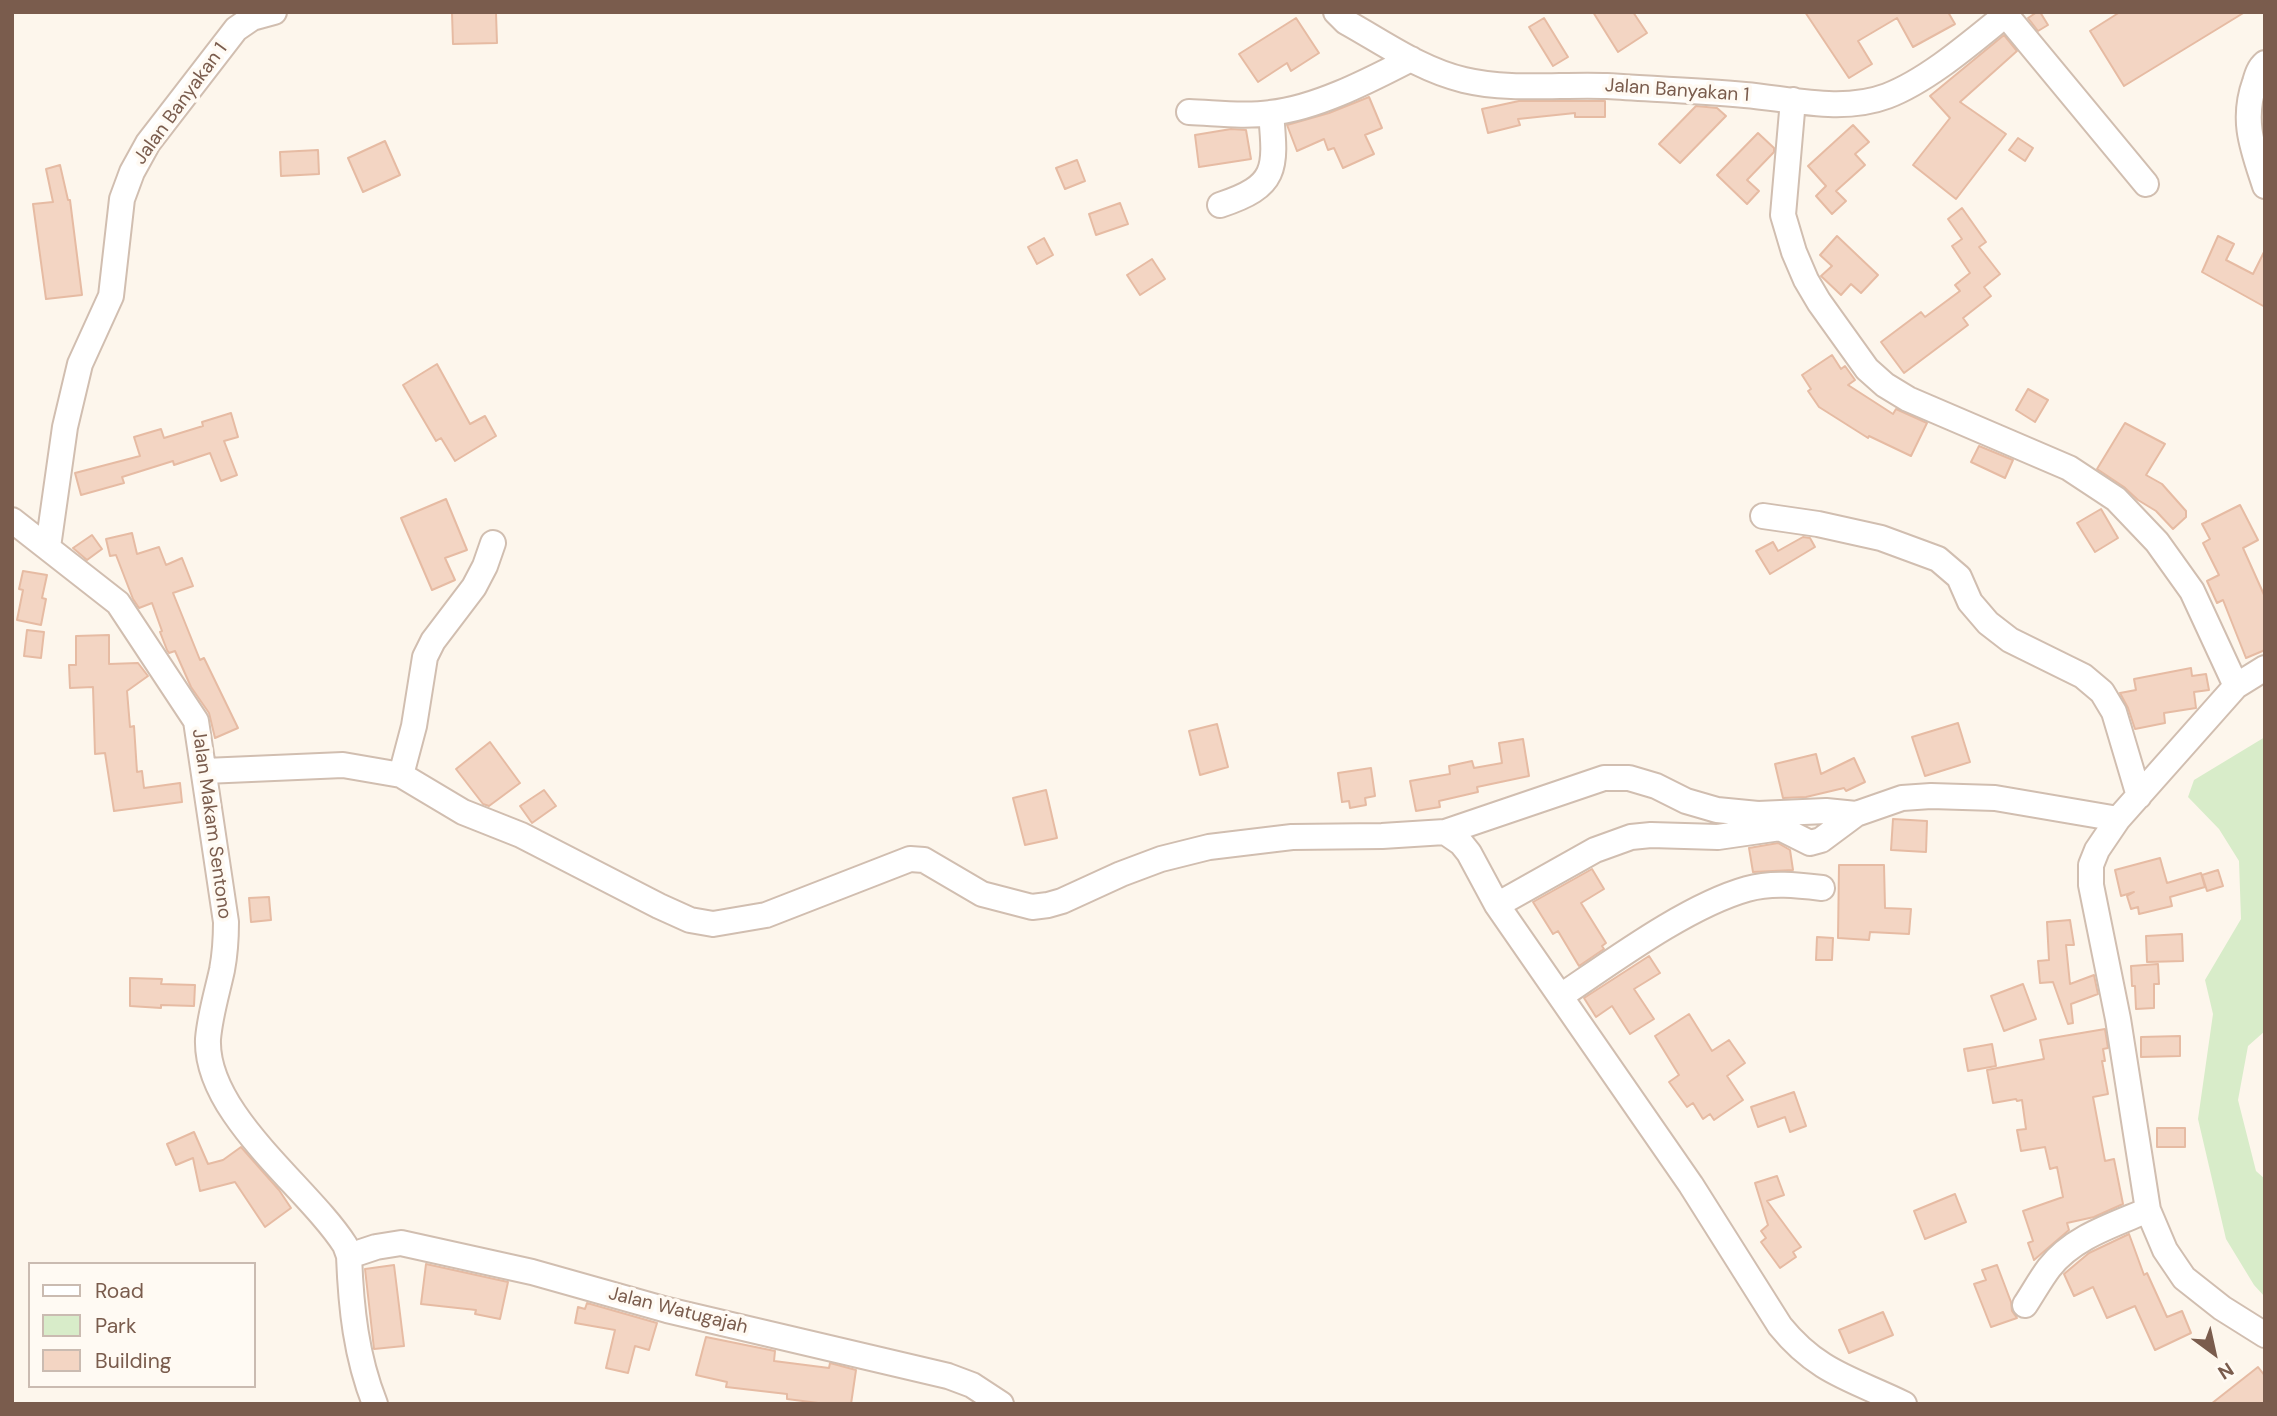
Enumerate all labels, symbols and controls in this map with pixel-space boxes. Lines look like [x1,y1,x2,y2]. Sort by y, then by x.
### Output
street label: Jalan Banyakan 1 [129,39,233,169]
street label: Jalan Banyakan 1 [1604,75,1750,107]
street label: Jalan Makam Sentono [186,727,236,921]
legend [28,1262,256,1388]
text: Road [95,1277,144,1305]
street label: Jalan Watugajah [606,1283,750,1339]
text: Park [95,1312,136,1340]
north arrow [2179,1318,2249,1388]
text: Building [95,1347,171,1375]
text: N [2213,1357,2238,1385]

